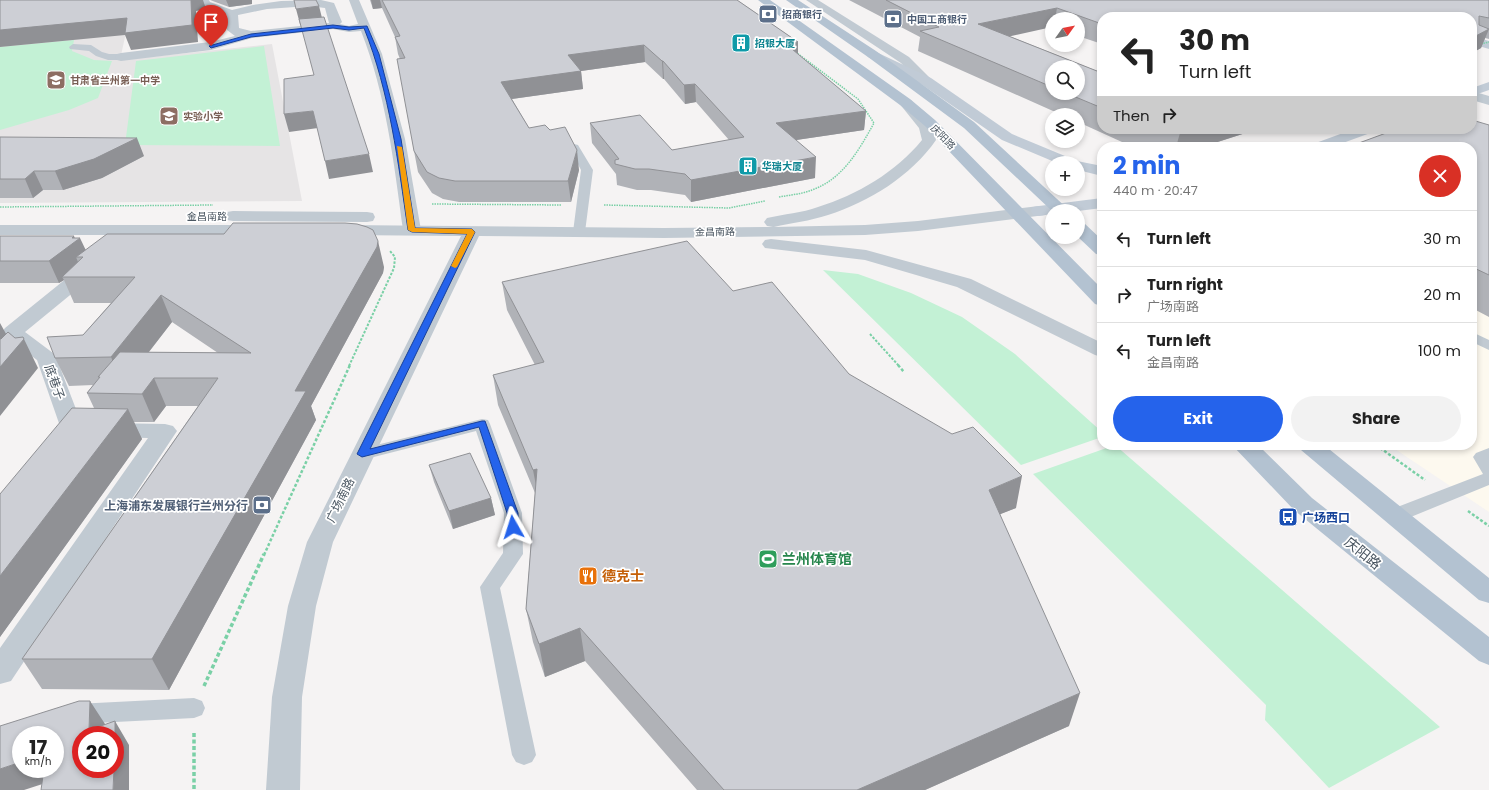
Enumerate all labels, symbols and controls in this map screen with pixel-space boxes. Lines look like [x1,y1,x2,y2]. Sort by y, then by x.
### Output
bank icon: 招商银行 [757,3,779,25]
pin [194,5,228,46]
place label: 招商银行 [781,7,822,22]
bank icon: 中国工商银行 [882,8,904,30]
icon: arrive [200,11,222,33]
place label: 中国工商银行 [907,12,967,27]
north arrow [1045,12,1085,52]
map controls [1045,12,1085,244]
text: 30 m [1179,21,1250,60]
icon: left [1113,28,1165,80]
building icon: 招银大厦 [730,32,752,54]
place label: 招银大厦 [754,36,795,51]
text: Turn left [1179,59,1251,84]
button: search [1045,60,1085,100]
school or university icon: 甘肃省兰州第一中学 [45,69,67,91]
place label: 甘肃省兰州第一中学 [70,73,160,88]
icon: right [1158,104,1180,126]
school or university icon: 实验小学 [158,105,180,127]
text: Then [1113,105,1150,126]
button: layers [1045,108,1085,148]
place label: 实验小学 [183,109,223,124]
street label: 庆阳路 [927,121,959,153]
text: 2 min [1113,149,1180,182]
building icon: 华瑞大厦 [737,155,759,177]
button: close [1419,155,1461,197]
button: + [1045,156,1085,196]
place label: 华瑞大厦 [762,159,802,174]
text: 440 m · 20:47 [1113,181,1198,200]
button: − [1045,204,1085,244]
street label: 金昌南路 [187,209,227,224]
street label: 金昌南路 [695,224,735,240]
icon: left [1113,228,1135,250]
text: Turn left [1147,228,1211,249]
text: 30 m [1423,228,1461,249]
text: Turn right [1147,274,1223,295]
icon: right [1113,284,1135,306]
text: 20 m [1423,284,1461,305]
text: 广场南路 [1147,297,1199,316]
text: Turn left [1147,330,1211,351]
icon: left [1113,340,1135,362]
text: 100 m [1418,340,1461,361]
text: 金昌南路 [1147,353,1199,372]
street label: 底巷子 [41,362,69,402]
button: Exit [1113,396,1283,442]
button: Share [1291,396,1461,442]
street label: 广场南路 [322,475,358,525]
bank icon: 上海浦东发展银行兰州分行 [251,494,273,516]
place label: 上海浦东发展银行兰州分行 [104,497,248,514]
position arrow [492,506,534,548]
bus stop icon: 广场西口 [1277,506,1299,528]
place label: 广场西口 [1302,509,1350,526]
street label: 庆阳路 [1340,532,1386,574]
sports icon: 兰州体育馆 [757,548,779,570]
place label: 兰州体育馆 [782,549,852,569]
restaurant icon: 德克士 [577,565,599,587]
place label: 德克士 [602,566,644,586]
speed limit sign: 20 [72,726,124,778]
text: 17 [29,733,47,761]
text: km/h [25,754,51,769]

